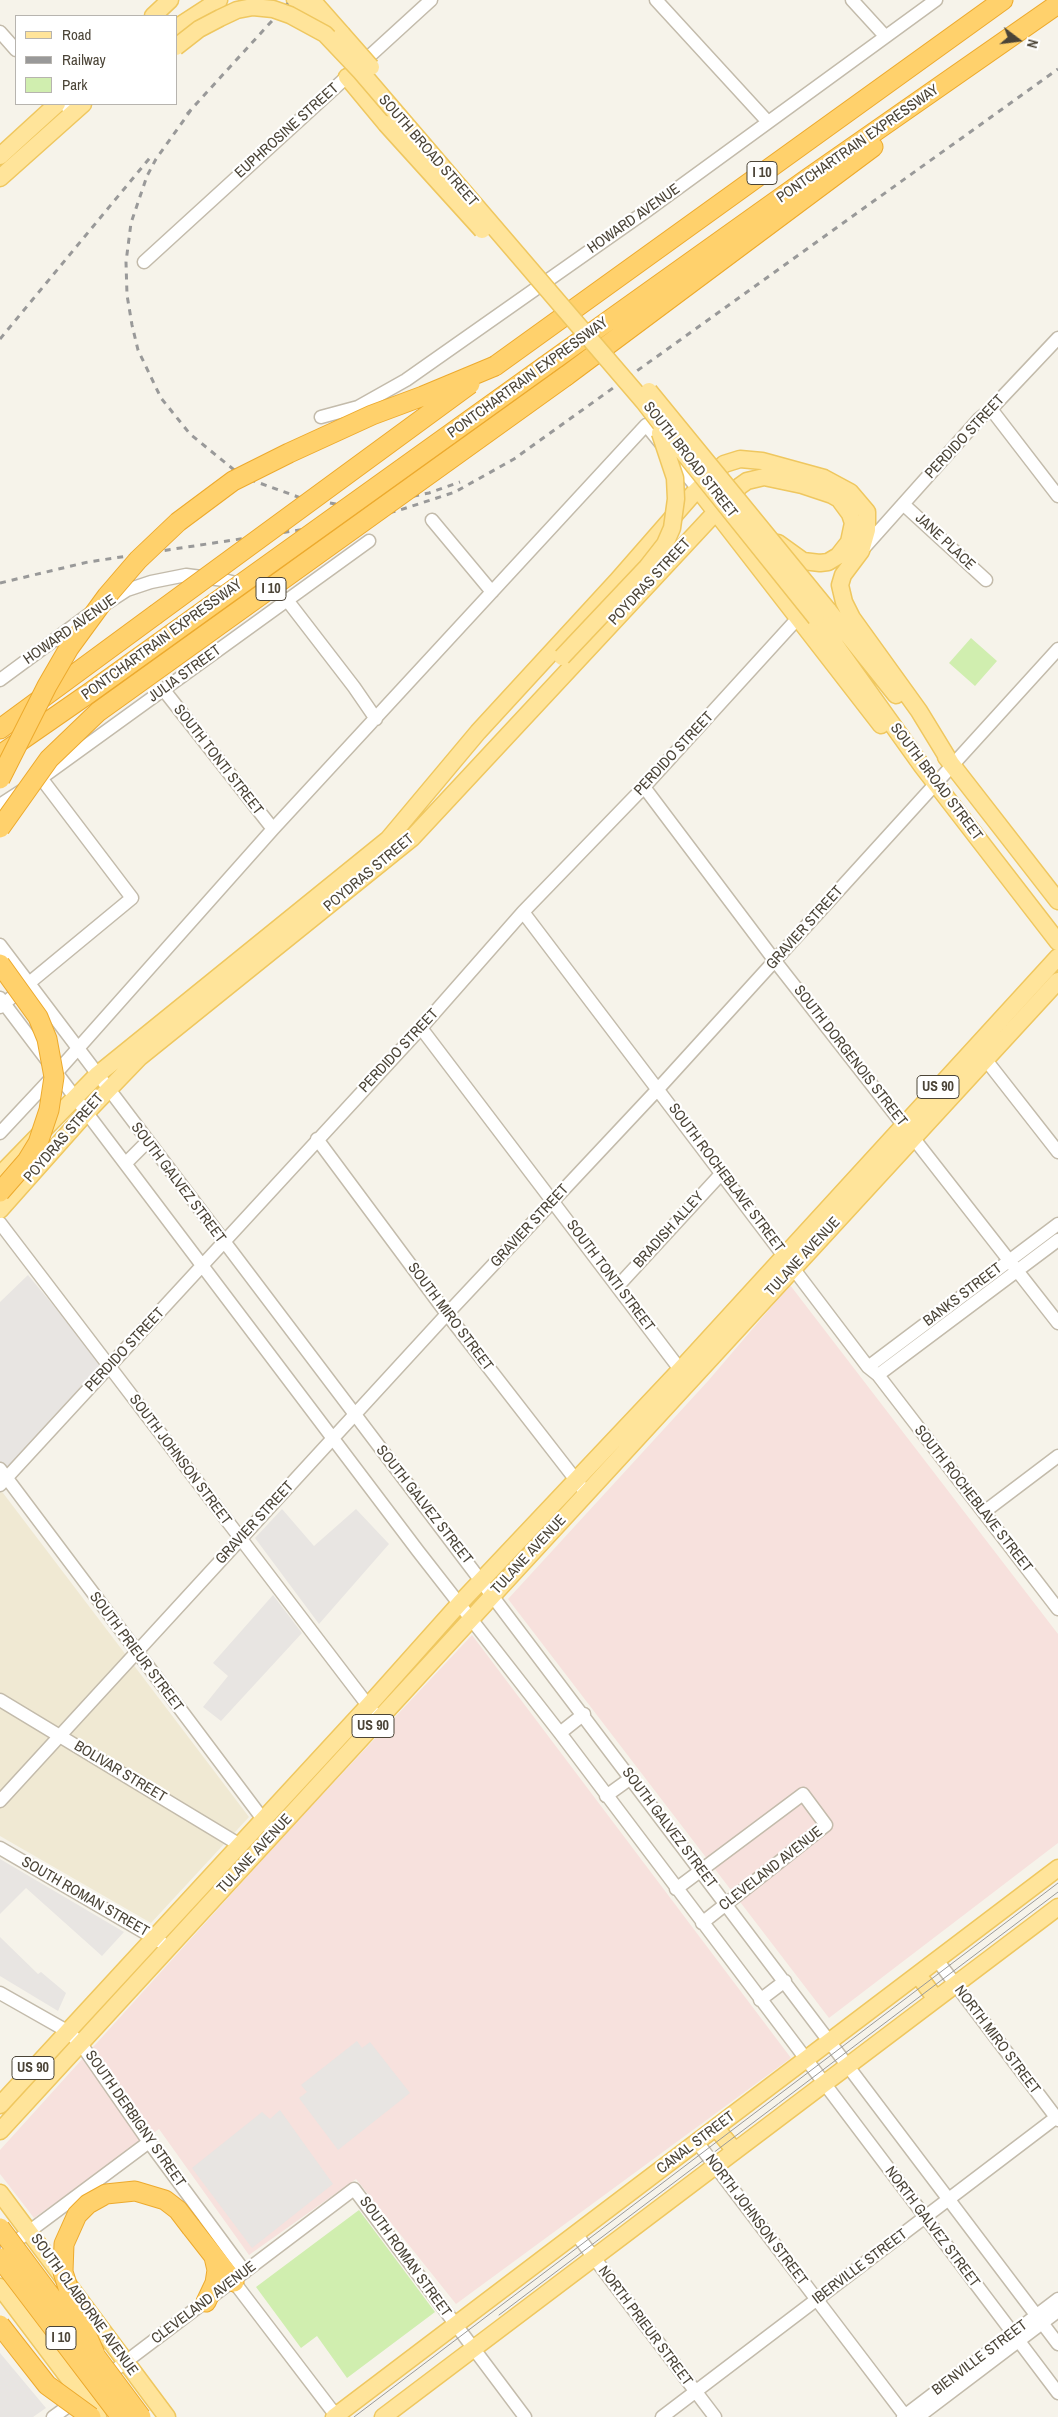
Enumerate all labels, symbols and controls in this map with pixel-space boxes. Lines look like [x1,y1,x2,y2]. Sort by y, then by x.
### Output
legend [15,15,178,105]
north arrow [993,15,1043,65]
text: Road [62,24,91,45]
text: N [1023,38,1042,50]
text: Railway [62,49,106,70]
text: Park [62,74,87,95]
street label: EUPHROSINE STREET [231,80,343,182]
street label: PONTCHARTRAIN EXPRESSWAY [773,81,943,207]
street label: SOUTH BROAD STREET [375,91,481,211]
road number: I 10 [747,162,777,184]
street label: HOWARD AVENUE [584,180,684,258]
street label: PONTCHARTRAIN EXPRESSWAY [444,314,612,442]
street label: PERDIDO STREET [922,391,1008,483]
street label: SOUTH BROAD STREET [639,398,741,522]
street label: JANE PLACE [911,510,979,574]
street label: POYDRAS STREET [605,535,695,629]
street label: PONTCHARTRAIN EXPRESSWAY [78,576,246,704]
road number: I 10 [256,578,286,600]
street label: HOWARD AVENUE [20,591,120,669]
street label: JULIA STREET [145,642,225,706]
street label: SOUTH TONTI STREET [169,701,267,819]
street label: PERDIDO STREET [631,708,717,800]
street label: SOUTH BROAD STREET [886,720,986,844]
street label: POYDRAS STREET [320,830,418,916]
street label: GRAVIER STREET [763,882,847,974]
street label: SOUTH DORGENOIS STREET [789,982,911,1130]
street label: PERDIDO STREET [356,1005,442,1097]
road number: US 90 [917,1076,959,1098]
street label: POYDRAS STREET [20,1090,108,1186]
street label: SOUTH ROCHEBLAVE STREET [664,1100,788,1256]
street label: SOUTH GALVEZ STREET [127,1119,229,1247]
street label: GRAVIER STREET [487,1181,573,1271]
street label: BRADISH ALLEY [630,1188,708,1272]
street label: TULANE AVENUE [762,1214,844,1300]
street label: SOUTH TONTI STREET [562,1217,658,1335]
street label: SOUTH MIRO STREET [404,1259,496,1375]
street label: BANKS STREET [920,1260,1006,1330]
street label: PERDIDO STREET [82,1304,168,1396]
street label: SOUTH JOHNSON STREET [125,1391,235,1529]
street label: SOUTH ROCHEBLAVE STREET [910,1422,1036,1576]
street label: SOUTH GALVEZ STREET [372,1442,476,1568]
street label: GRAVIER STREET [212,1478,298,1568]
street label: TULANE AVENUE [488,1512,570,1598]
street label: SOUTH PRIEUR STREET [85,1589,187,1715]
road number: US 90 [352,1714,394,1738]
street label: BOLIVAR STREET [71,1737,169,1807]
street label: SOUTH GALVEZ STREET [618,1764,720,1892]
street label: TULANE AVENUE [214,1811,296,1897]
street label: CLEVELAND AVENUE [716,1823,826,1915]
street label: SOUTH ROMAN STREET [18,1853,152,1941]
street label: NORTH MIRO STREET [950,1982,1044,2098]
street label: SOUTH DERBIGNY STREET [81,2047,189,2191]
road number: US 90 [12,2056,54,2080]
street label: CANAL STREET [653,2108,739,2178]
street label: NORTH JOHNSON STREET [701,2151,811,2289]
street label: NORTH GALVEZ STREET [881,2163,983,2291]
street label: SOUTH ROMAN STREET [355,2193,455,2321]
street label: IBERVILLE STREET [809,2226,911,2308]
street label: SOUTH CLAIBORNE AVENUE [27,2231,141,2379]
street label: CLEVELAND AVENUE [148,2258,260,2348]
street label: NORTH PRIEUR STREET [594,2263,696,2389]
street label: BIENVILLE STREET [929,2316,1031,2400]
road number: I 10 [46,2326,76,2350]

